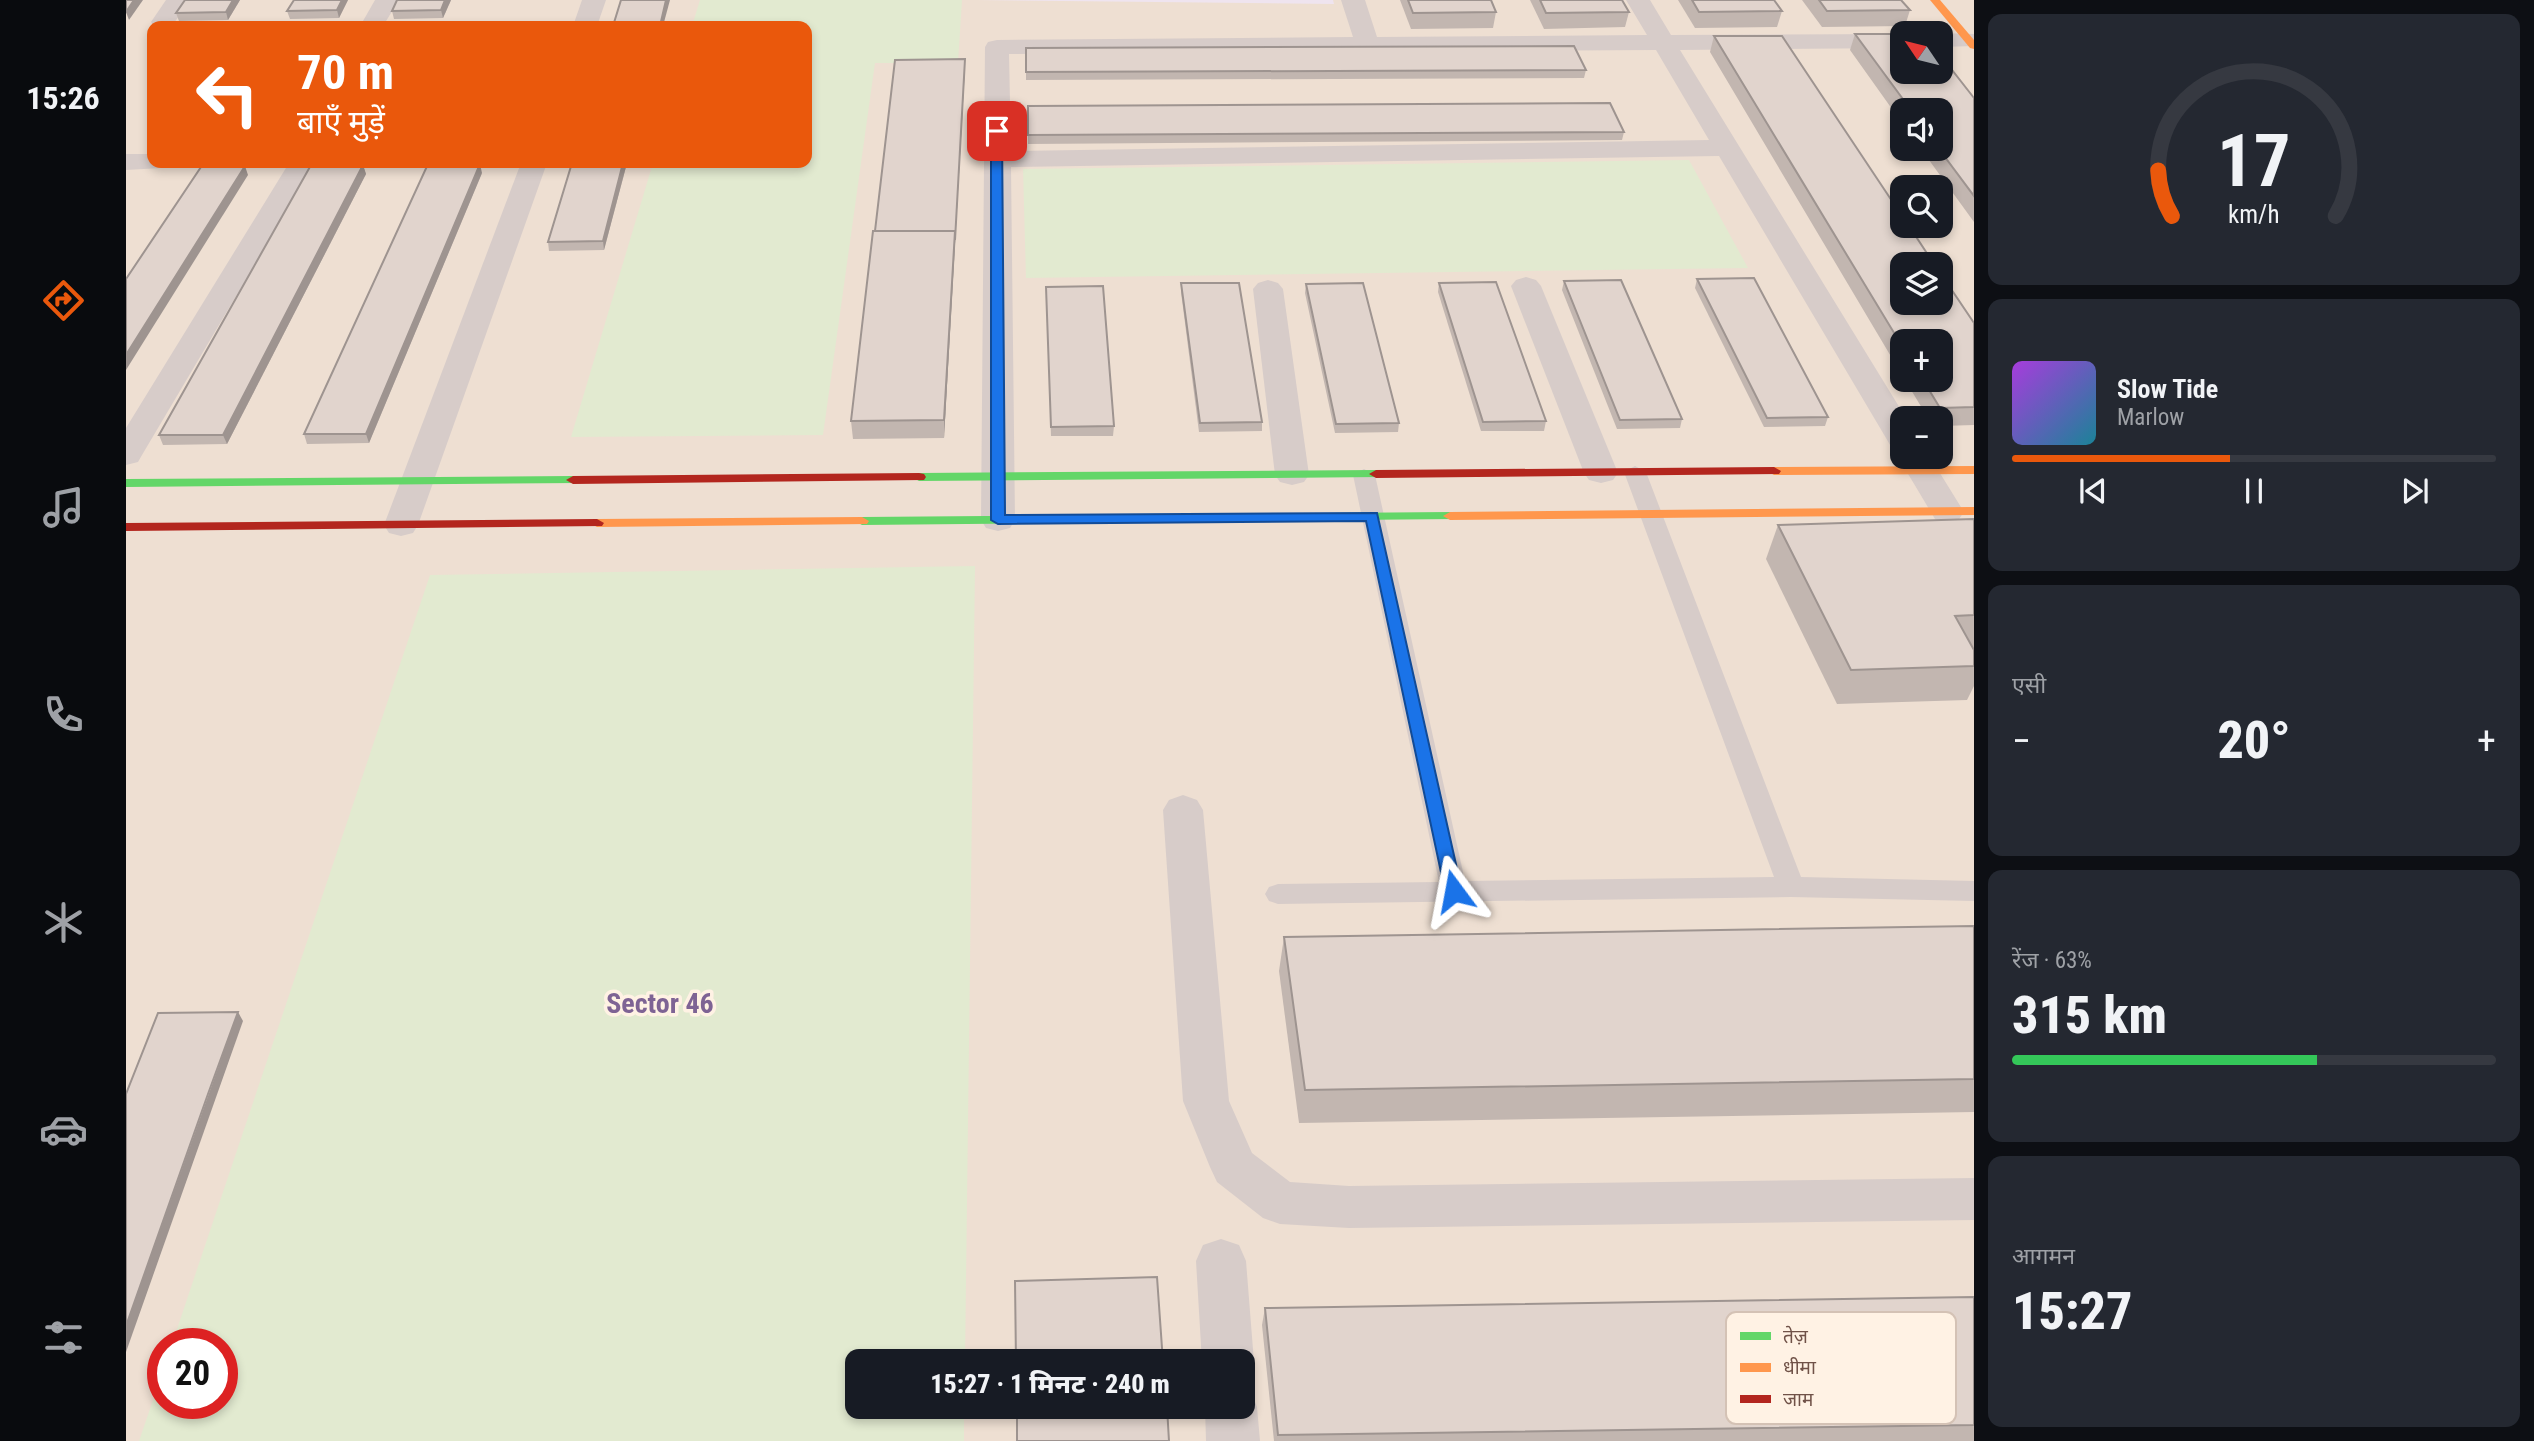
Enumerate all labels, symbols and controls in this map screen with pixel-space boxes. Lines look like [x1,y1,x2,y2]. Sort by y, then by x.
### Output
north arrow [1890,21,1953,84]
map controls [1890,21,1953,469]
text: 70 m [297,44,394,101]
icon: left [182,49,273,140]
text: 15:26 [26,79,100,117]
button: sound [1890,98,1953,161]
pin [967,101,1027,161]
text: बाएँ मुड़ें [297,103,385,141]
icon: arrive [978,112,1016,150]
text: 17 [2217,118,2291,204]
button: search [1890,175,1953,238]
text: km/h [2228,200,2280,229]
button: layers [1890,252,1953,315]
icon: directions [39,276,88,325]
button: + [1890,329,1953,392]
text: Slow Tide [2117,374,2218,404]
text: Marlow [2117,404,2184,431]
button: − [1890,406,1953,469]
icon: previous [2074,472,2112,510]
icon: pause [2235,472,2273,510]
icon: next [2396,472,2434,510]
icon: music [39,483,88,532]
text: एसी [2012,672,2046,699]
icon: phone [39,690,88,739]
text: 20° [2217,710,2291,771]
text: − [2012,719,2031,763]
text: + [2477,719,2496,763]
position arrow [1417,854,1491,928]
icon: climate [39,898,88,947]
text: रेंज · 63% [2012,947,2092,974]
text: 315 km [2012,985,2167,1046]
district label: Sector 46 [606,987,714,1020]
icon: car [39,1105,88,1154]
text: आगमन [2012,1243,2075,1270]
text: 15:27 [2012,1281,2132,1342]
legend [1726,1312,1956,1424]
icon: filters [39,1313,88,1362]
text: तेज़ [1783,1325,1809,1348]
speed limit sign: 20 [147,1328,238,1419]
text: धीमा [1783,1356,1817,1379]
text: 15:27 · 1 मिनट · 240 m [930,1369,1170,1399]
text: जाम [1783,1388,1814,1411]

